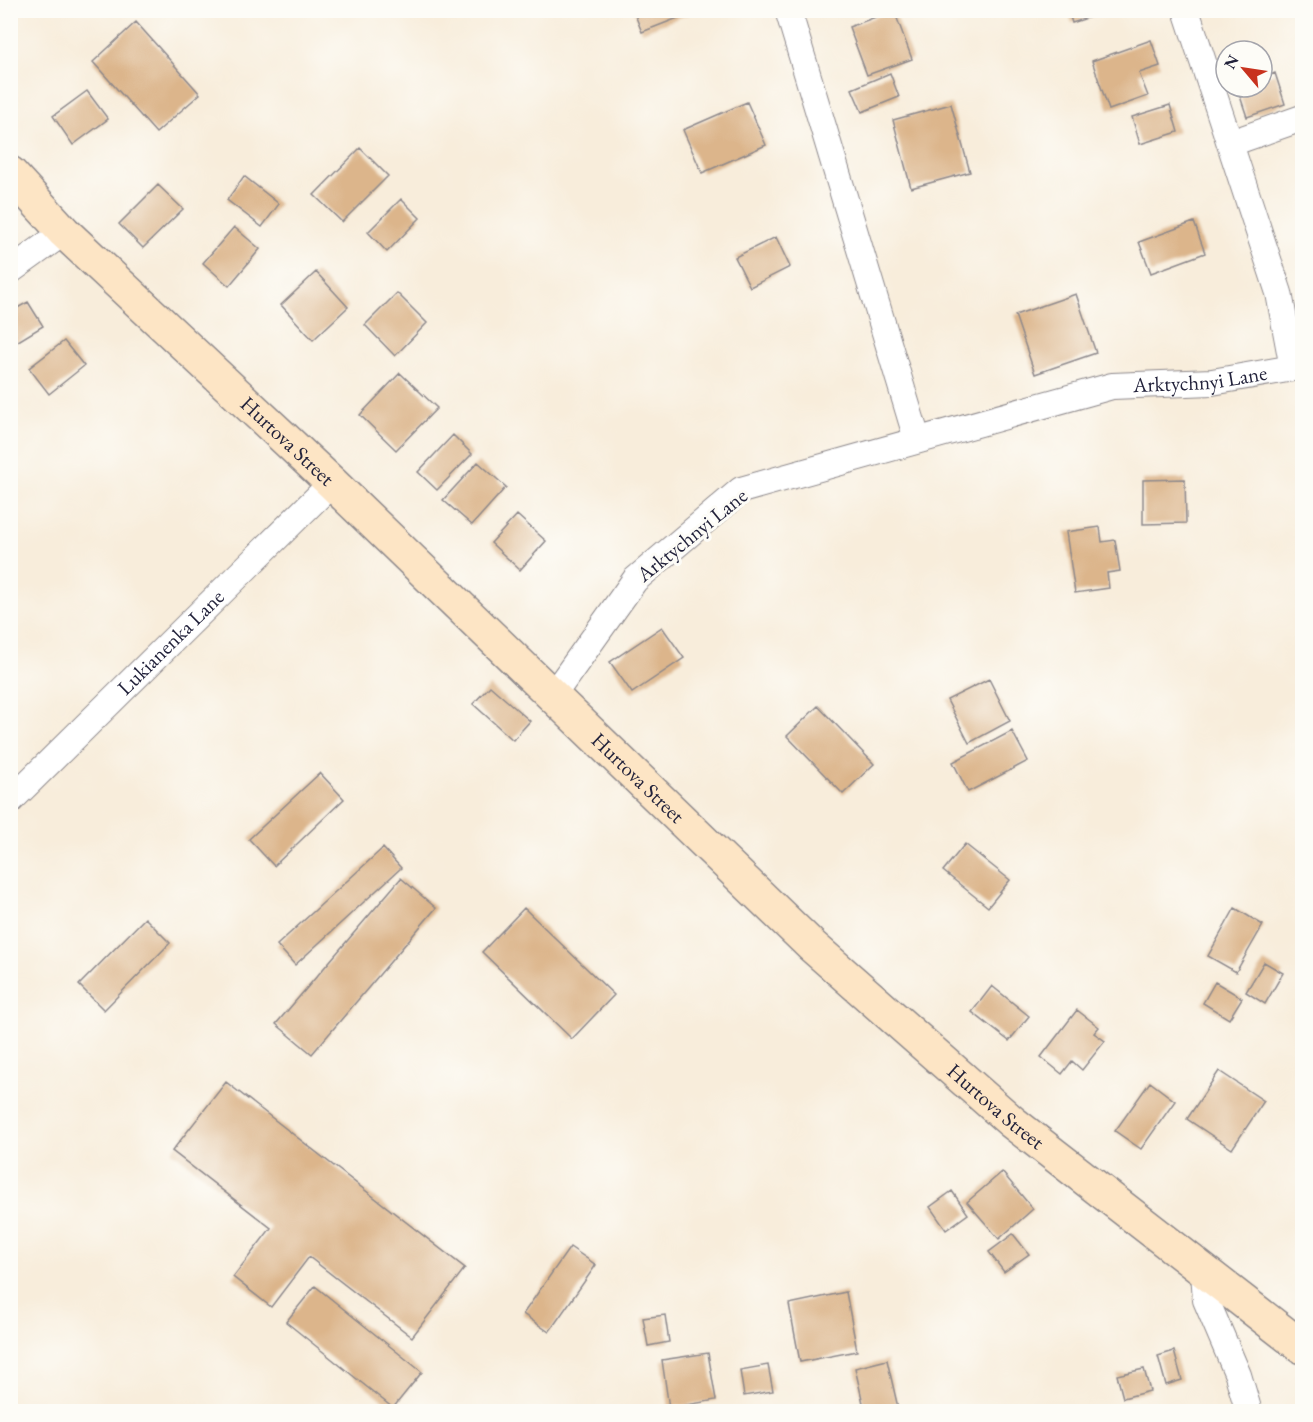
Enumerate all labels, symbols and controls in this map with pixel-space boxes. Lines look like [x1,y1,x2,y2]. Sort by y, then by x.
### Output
north arrow [1214,39,1274,99]
text: N [1219,51,1244,73]
street label: Arktychnyi Lane [1131,359,1269,398]
street label: Hurtova Street [235,390,341,492]
street label: Arktychnyi Lane [630,482,753,588]
street label: Lukianenka Lane [111,583,230,700]
street label: Hurtova Street [586,726,691,829]
street label: Hurtova Street [942,1057,1050,1155]

